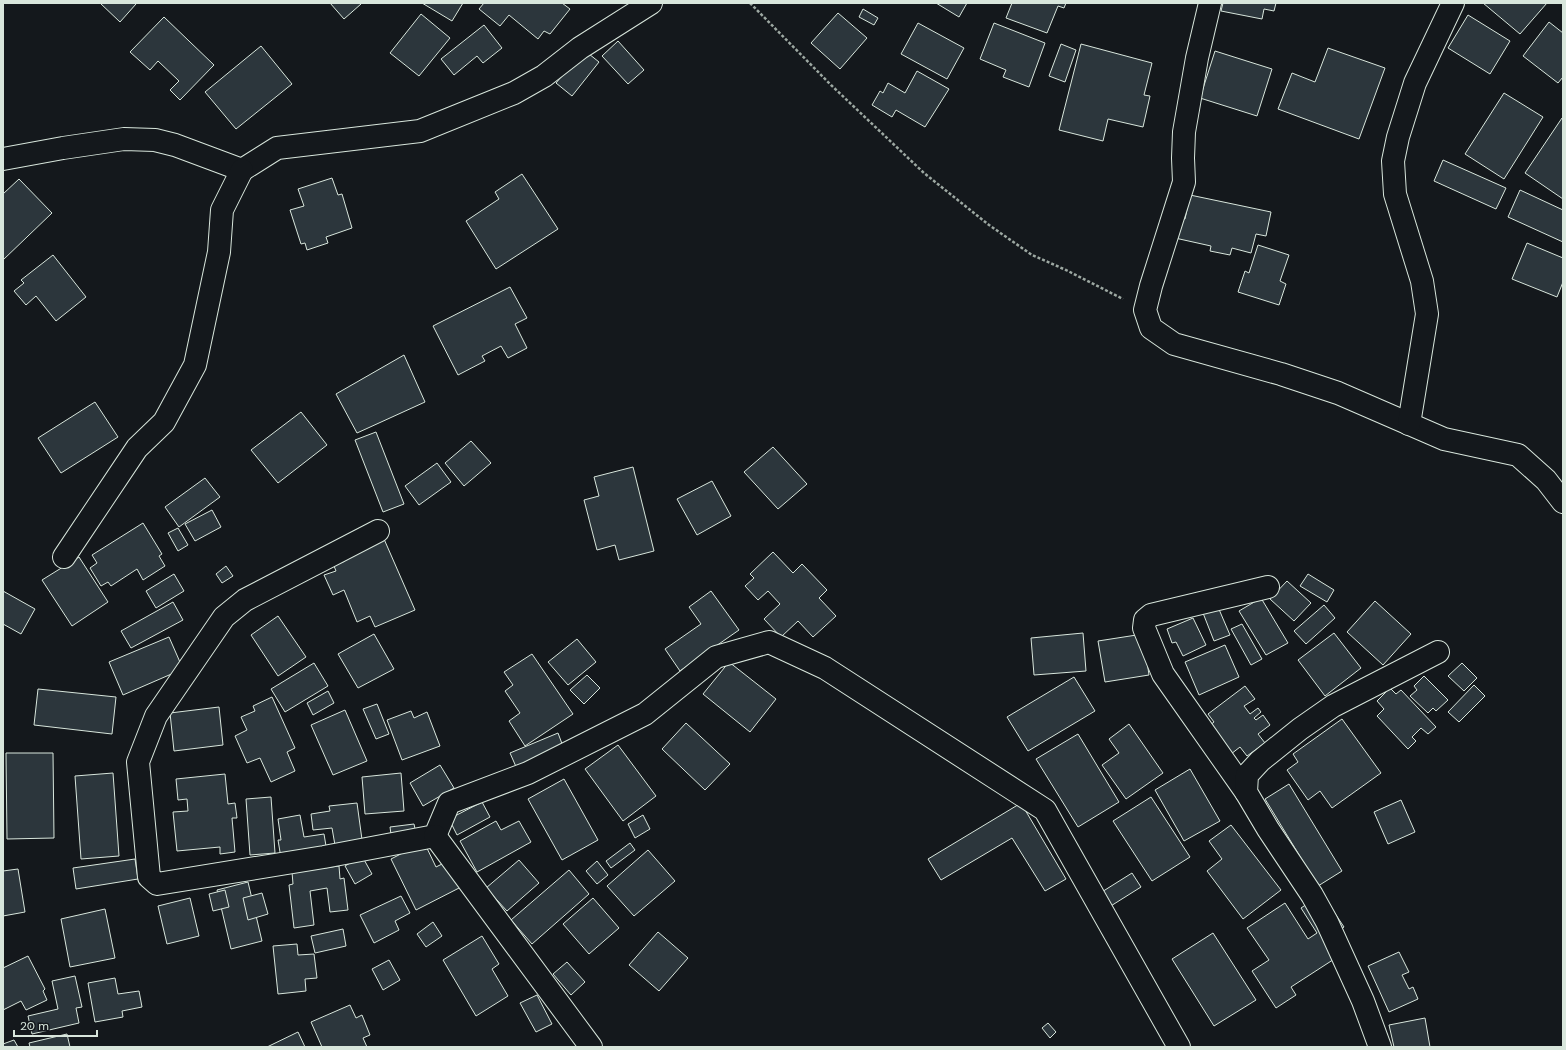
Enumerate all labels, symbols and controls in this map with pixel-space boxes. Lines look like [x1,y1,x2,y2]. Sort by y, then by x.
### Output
scale bar [14,1012,97,1038]
text: 20 m [20,1018,49,1034]

